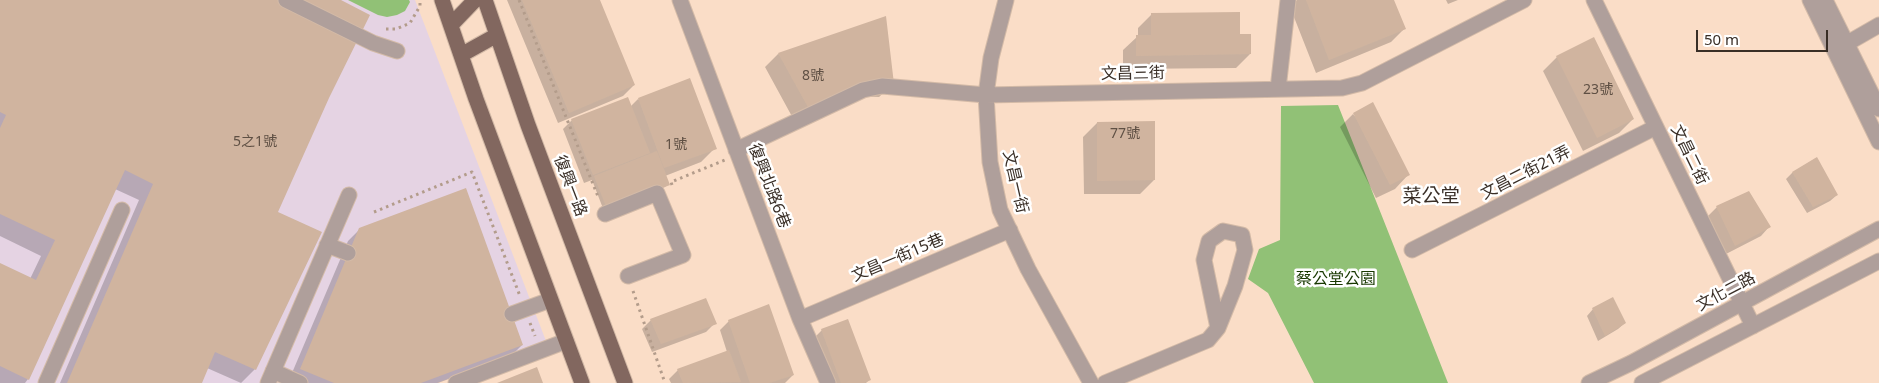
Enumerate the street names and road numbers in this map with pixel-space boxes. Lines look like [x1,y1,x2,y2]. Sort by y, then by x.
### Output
street label: 文昌三街 [1101,64,1165,84]
street label: 文昌二街 [1666,122,1712,188]
street label: 復興北路6巷 [744,141,794,231]
street label: 文昌二街21弄 [1478,142,1574,204]
street label: 文昌一街 [998,149,1032,215]
street label: 復興一路 [550,153,590,219]
street label: 文昌一街15巷 [849,230,947,286]
street label: 文化二路 [1693,269,1759,315]

